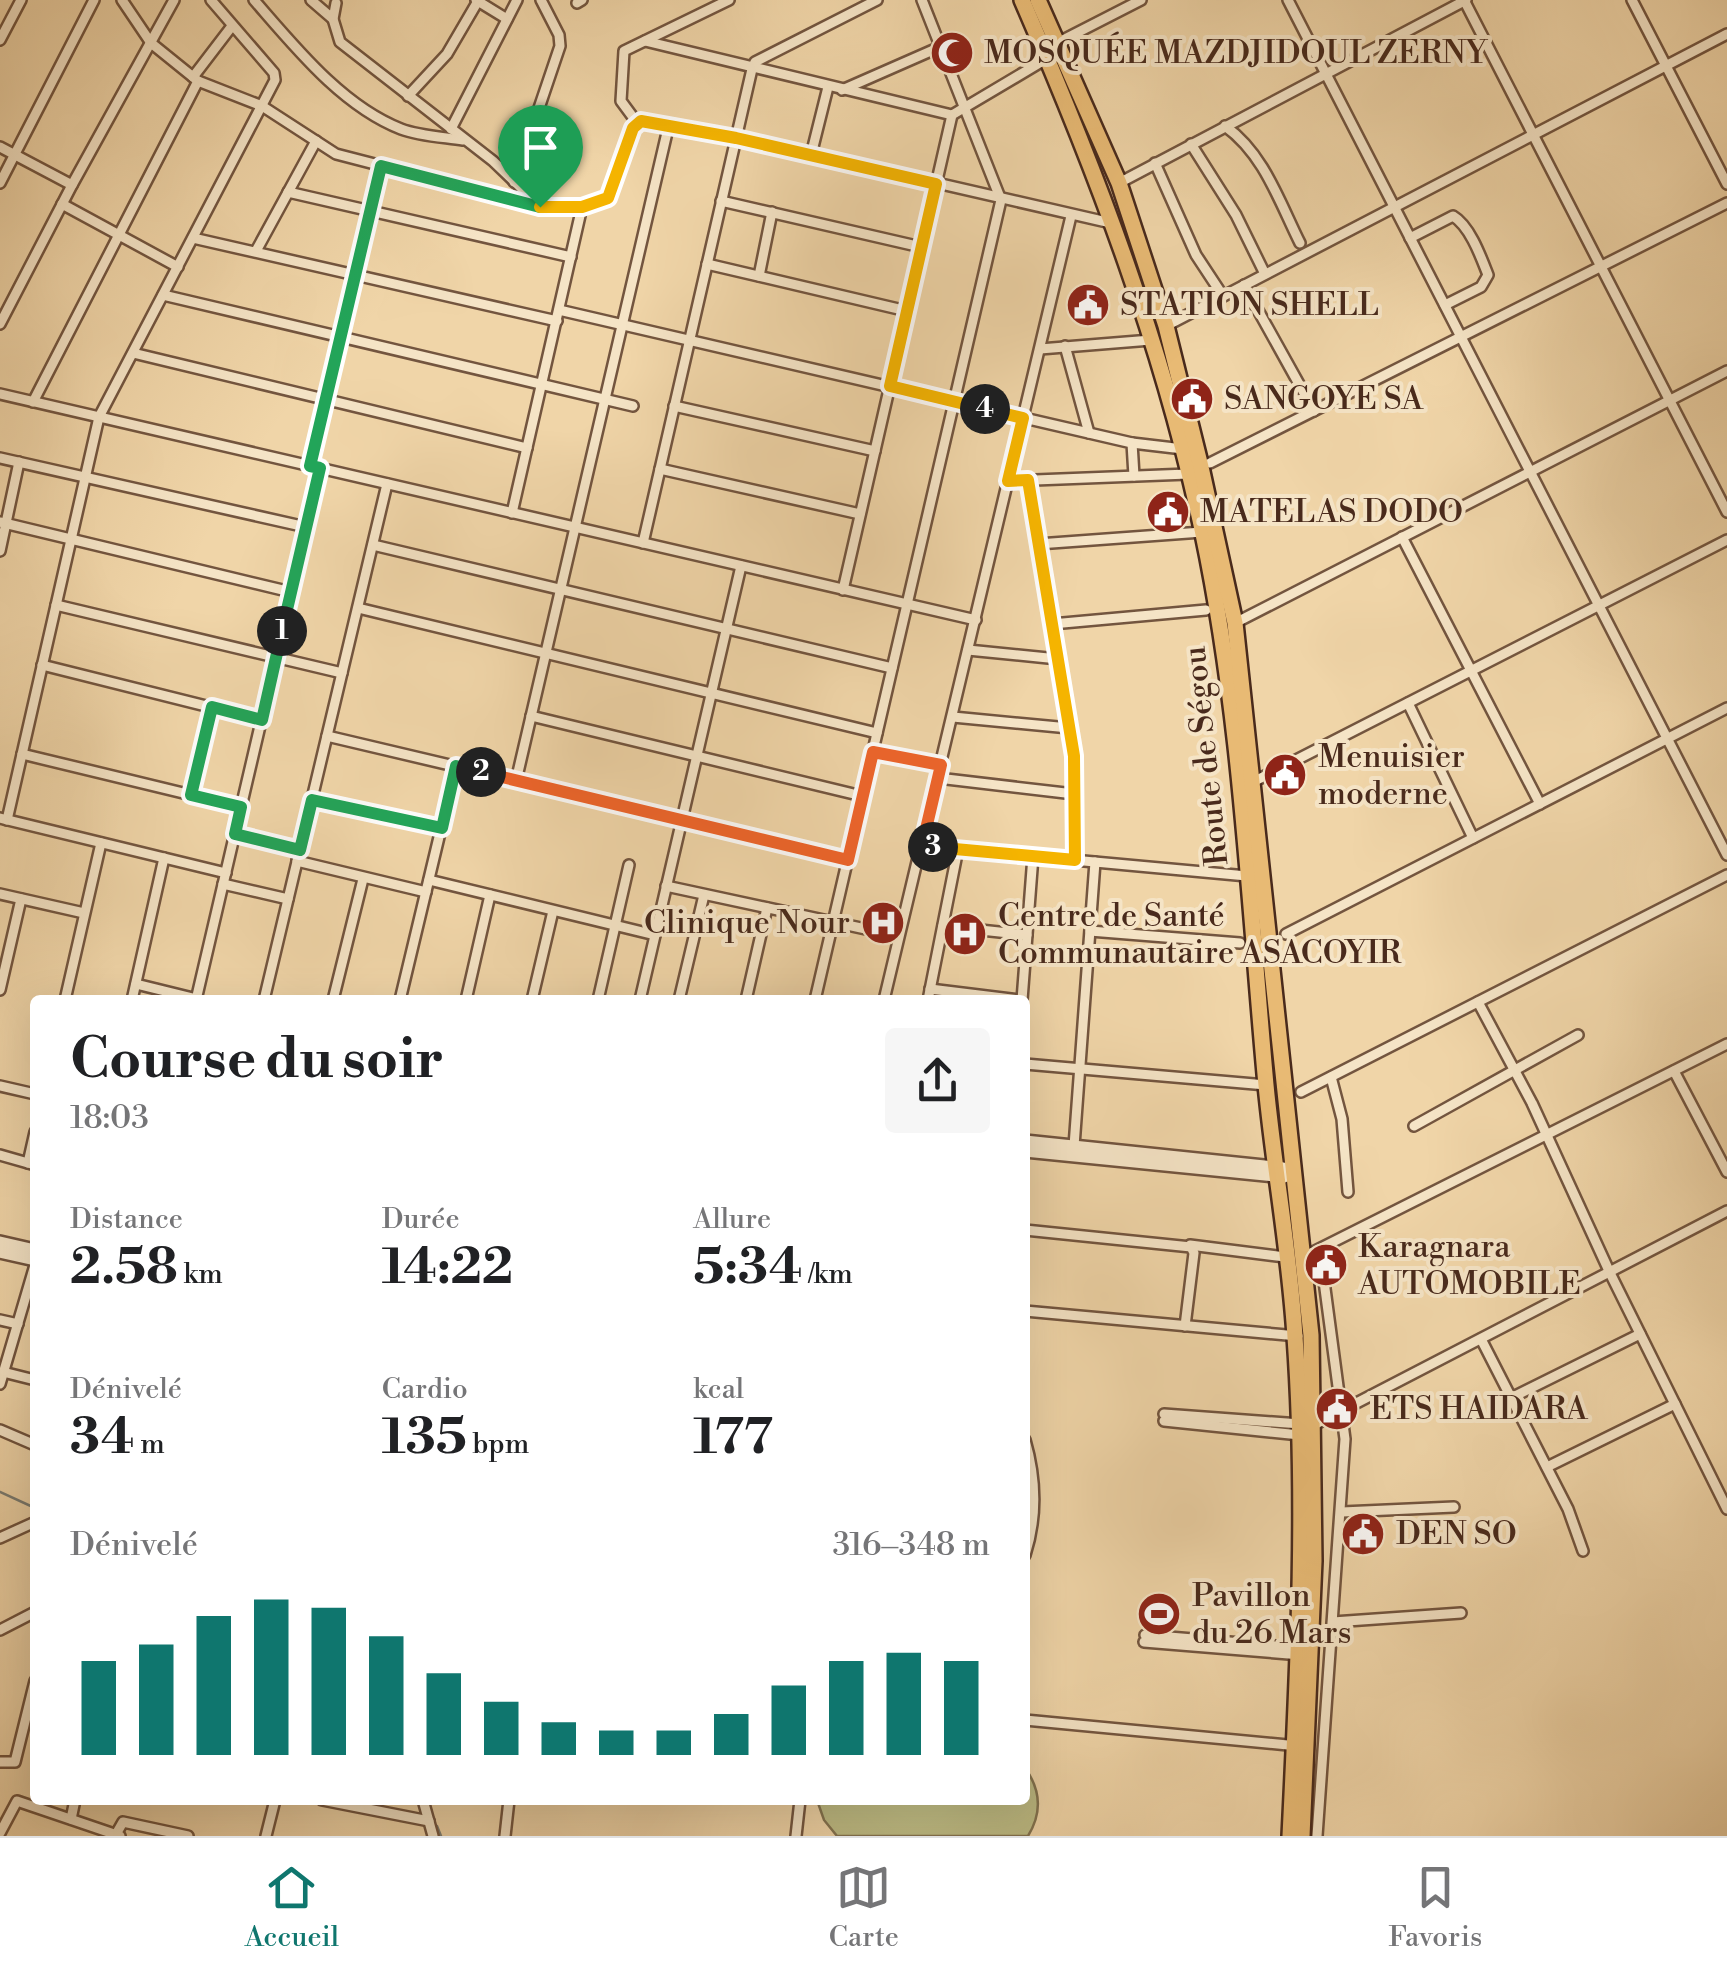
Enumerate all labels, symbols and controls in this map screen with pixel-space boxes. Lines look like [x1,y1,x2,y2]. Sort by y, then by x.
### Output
mosque icon: MOSQUÉE MAZDJIDOUL ZERNY [929,30,975,76]
place label: MOSQUÉE MAZDJIDOUL ZERNY [984,31,1489,73]
pin [498,105,583,208]
icon: arrive [513,120,568,175]
public building icon: STATION SHELL [1065,282,1111,328]
place label: STATION SHELL [1120,285,1379,325]
public building icon: SANGOYE SA [1169,376,1215,422]
place label: SANGOYE SA [1224,379,1424,419]
pin: 4 [960,384,1010,434]
text: 4 [976,391,994,426]
public building icon: MATELAS DODO [1145,489,1191,535]
place label: MATELAS DODO [1200,492,1463,532]
pin: 1 [257,606,307,656]
text: 1 [275,613,289,648]
street label: Route de Ségou [1175,644,1237,868]
place label: Menuisier moderne [1318,737,1465,814]
pin: 2 [456,747,506,797]
public building icon: Menuisier moderne [1262,752,1308,798]
text: 2 [472,754,490,789]
pin: 3 [908,822,958,872]
text: 3 [925,829,941,864]
place label: Centre de Santé Communautaire ASACOYIR [998,896,1402,973]
hospital icon: Clinique Nour [860,900,906,946]
place label: Clinique Nour [644,903,850,943]
hospital icon: Centre de Santé Communautaire ASACOYIR [942,911,988,957]
text: Course du soir [70,1026,444,1095]
button: share [885,1028,990,1133]
text: 18:03 [70,1098,149,1138]
text: Distance [70,1202,183,1237]
text: Durée [382,1202,460,1237]
text: Allure [693,1202,771,1237]
place label: Karagnara AUTOMOBILE [1357,1227,1581,1304]
text: 2.58 [70,1237,178,1299]
text: 14:22 [382,1237,513,1299]
text: 5:34 [693,1237,802,1299]
public building icon: Karagnara AUTOMOBILE [1303,1242,1349,1288]
text: km [178,1257,223,1292]
text: /km [802,1257,853,1292]
text: Dénivelé [70,1372,182,1407]
text: Cardio [382,1372,468,1407]
text: kcal [693,1372,744,1407]
public building icon: ETS HAIDARA [1314,1386,1360,1432]
place label: ETS HAIDARA [1370,1389,1589,1429]
text: 34 [70,1407,134,1469]
text: 135 [382,1407,467,1469]
text: 177 [693,1407,773,1469]
text: m [134,1427,165,1462]
text: bpm [467,1427,529,1462]
public building icon: DEN SO [1340,1511,1386,1557]
place label: DEN SO [1396,1514,1517,1554]
text: Dénivelé [70,1525,198,1565]
text: 316–348 m [832,1525,990,1565]
place label: Pavillon du 26 Mars [1192,1576,1352,1653]
sports icon: Pavillon du 26 Mars [1136,1591,1182,1637]
tab: Accueil [245,1860,339,1955]
tab: Carte [829,1860,899,1955]
tab: Favoris [1388,1860,1482,1955]

